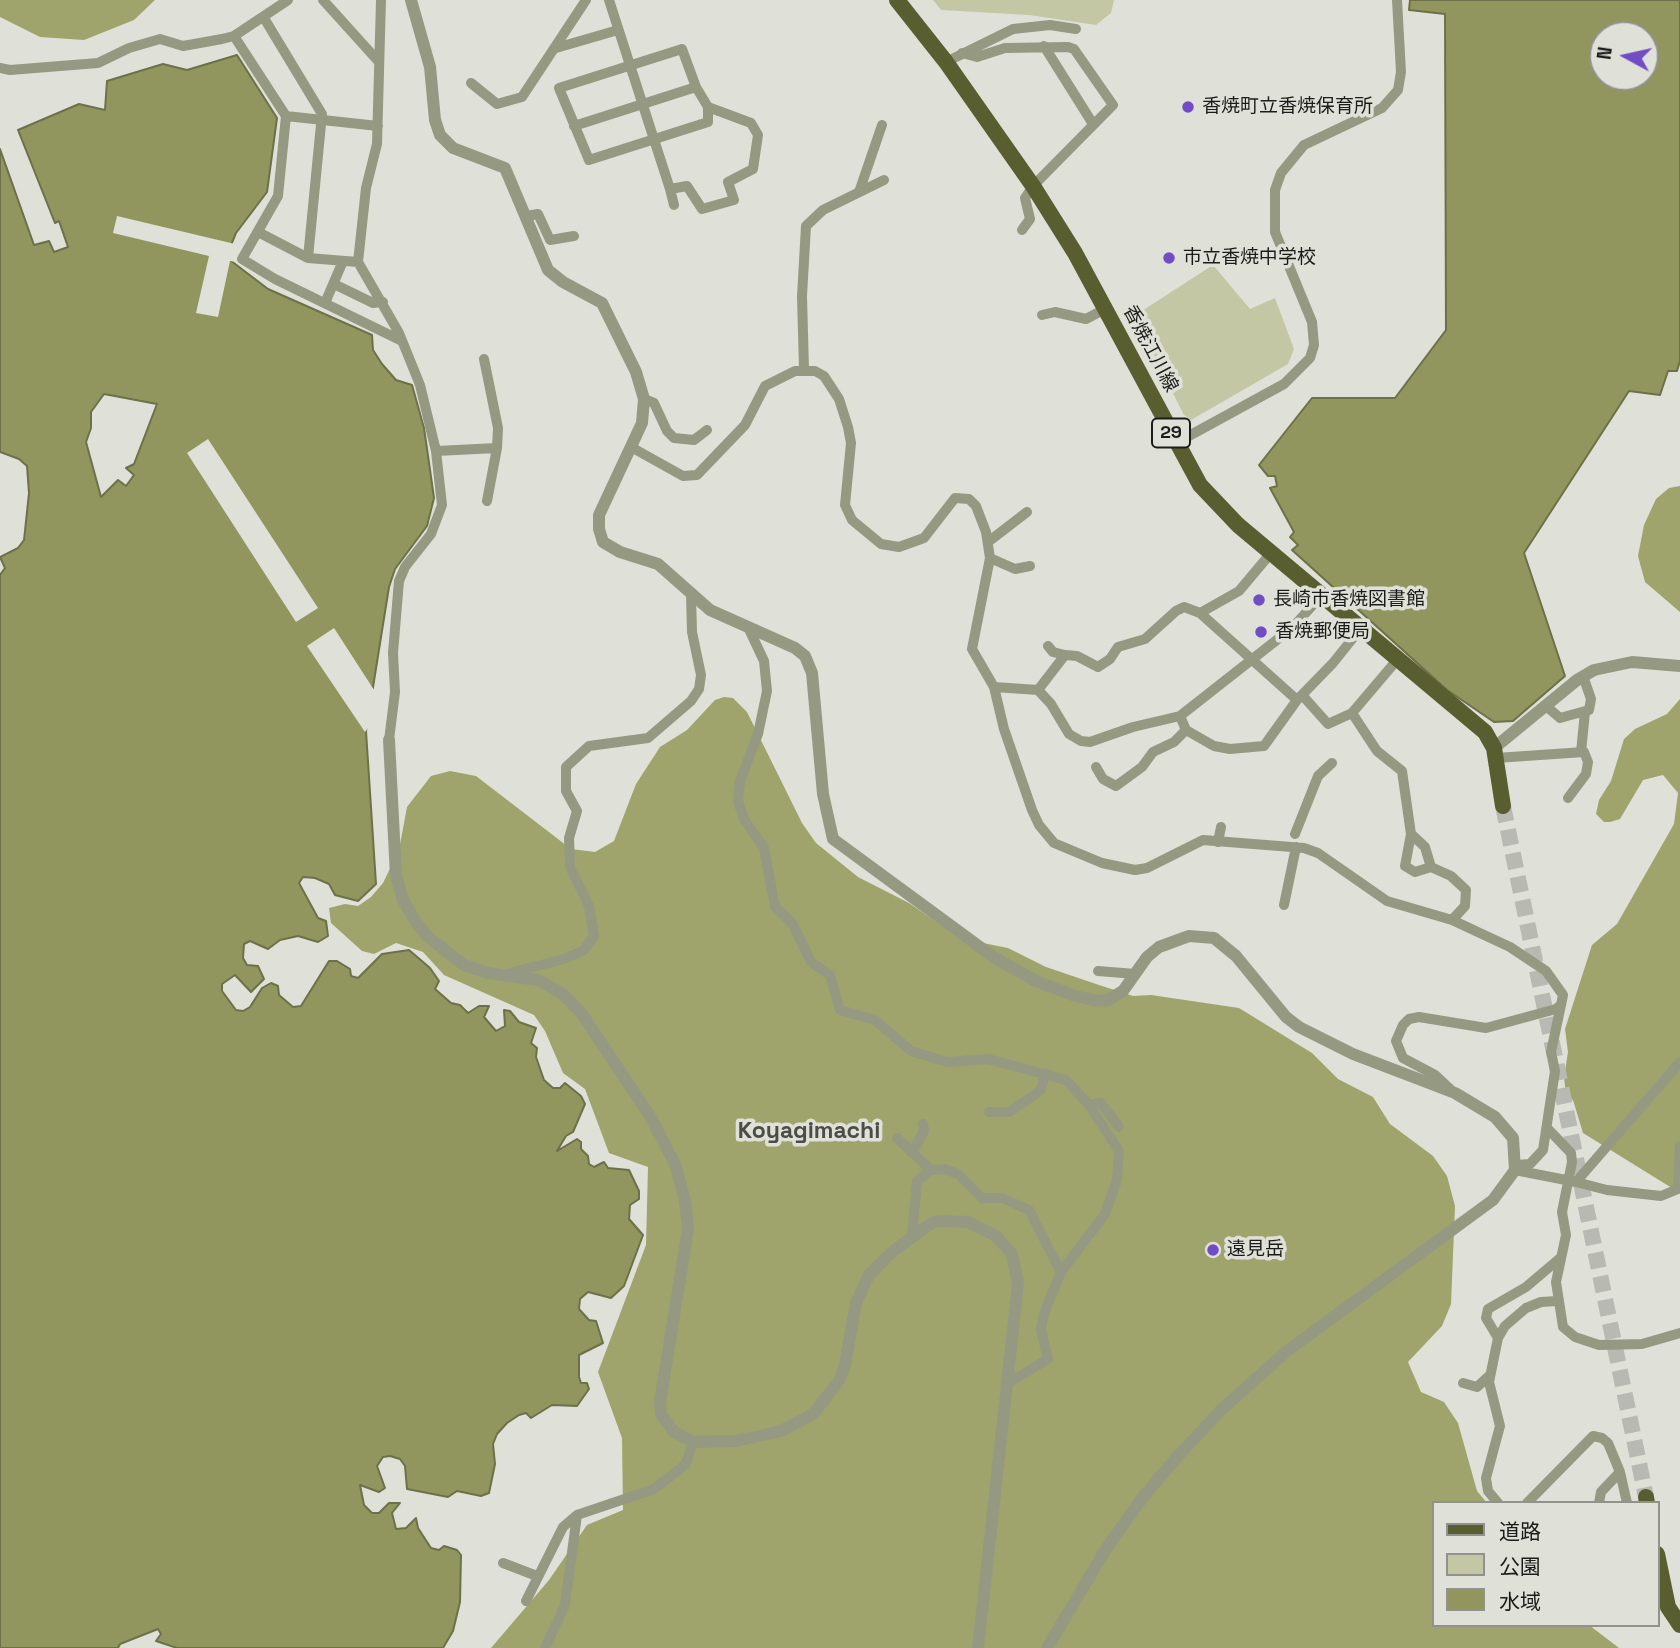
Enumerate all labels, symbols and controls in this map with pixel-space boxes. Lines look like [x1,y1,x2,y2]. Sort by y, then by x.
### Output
north arrow [1589,21,1659,91]
text: N [1591,45,1618,61]
place label: 香焼町立香焼保育所 [1202,96,1373,118]
marker: 香焼町立香焼保育所 [1180,99,1196,115]
place label: 市立香焼中学校 [1183,247,1316,269]
marker: 市立香焼中学校 [1161,250,1177,266]
street label: 香焼江川線 [1118,302,1182,396]
road number: 29 [1152,418,1190,447]
place label: 長崎市香焼図書館 [1273,589,1425,611]
marker: 長崎市香焼図書館 [1251,592,1267,608]
place label: 香焼郵便局 [1275,621,1370,643]
marker: 香焼郵便局 [1253,624,1269,640]
district label: Koyagimachi [738,1118,880,1146]
place label: 遠見岳 [1227,1239,1284,1261]
marker: 遠見岳 [1205,1242,1221,1258]
legend [1432,1501,1659,1627]
text: 道路 [1499,1518,1541,1545]
text: 公園 [1499,1553,1541,1580]
text: 水域 [1499,1588,1541,1615]

